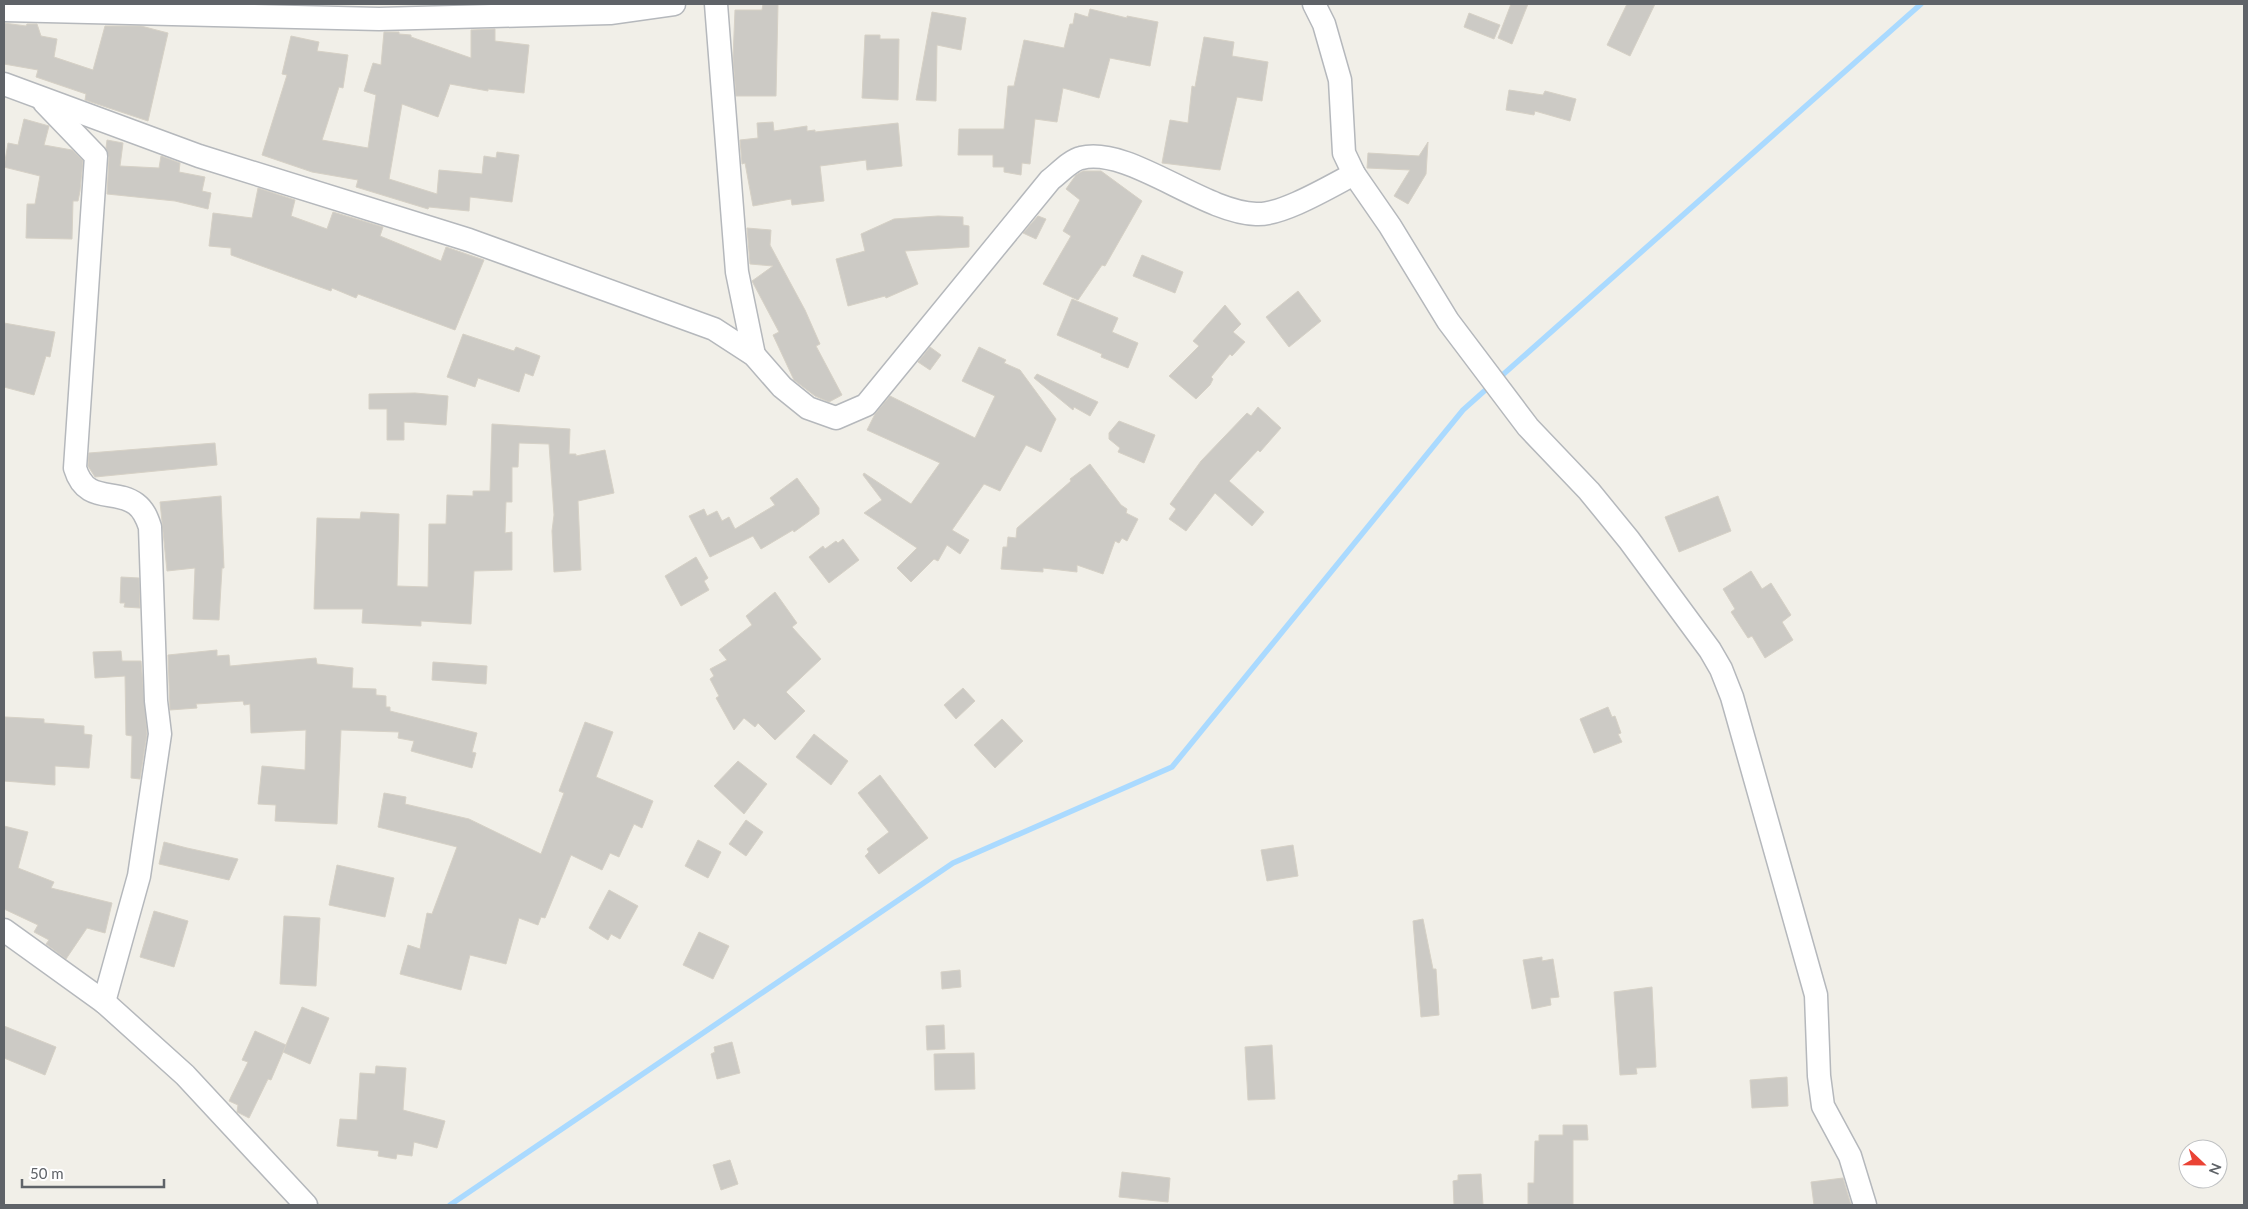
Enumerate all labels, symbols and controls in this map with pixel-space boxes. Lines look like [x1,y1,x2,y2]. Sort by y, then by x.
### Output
north arrow [2178,1139,2228,1189]
scale bar [22,1156,165,1188]
text: N [2206,1161,2225,1177]
text: 50 m [30,1164,64,1182]

